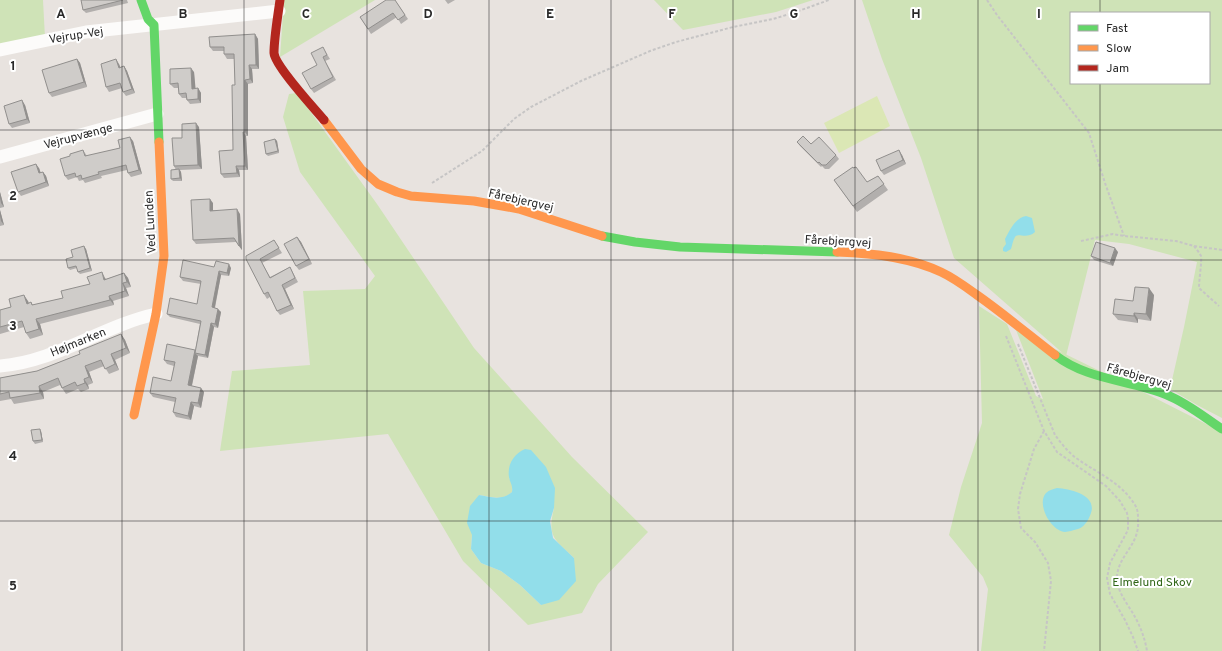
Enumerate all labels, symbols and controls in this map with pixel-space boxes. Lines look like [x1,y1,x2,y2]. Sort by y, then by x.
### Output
text: A [56,7,66,23]
text: B [179,7,188,23]
text: C [302,7,310,23]
text: D [423,7,433,23]
text: E [546,7,554,23]
text: F [668,7,676,23]
text: G [790,7,799,23]
text: H [911,7,921,23]
text: I [1037,7,1041,23]
legend [1070,12,1210,84]
text: Fast [1106,21,1128,37]
street label: Vejrup-Vej [48,24,104,48]
text: Slow [1106,41,1132,57]
text: 1 [10,59,16,75]
text: Jam [1106,61,1129,77]
street label: Vejrupvænge [42,120,114,154]
street label: Fårebjergvej [487,186,555,216]
text: 2 [9,189,17,205]
street label: Ved Lunden [141,190,161,254]
street label: Fårebjergvej [804,232,872,252]
text: 3 [9,319,17,335]
street label: Højmarken [48,324,109,361]
street label: Fårebjergvej [1105,360,1173,394]
text: 4 [9,449,17,465]
park label: Elmelund Skov [1112,575,1192,591]
text: 5 [9,579,17,595]

